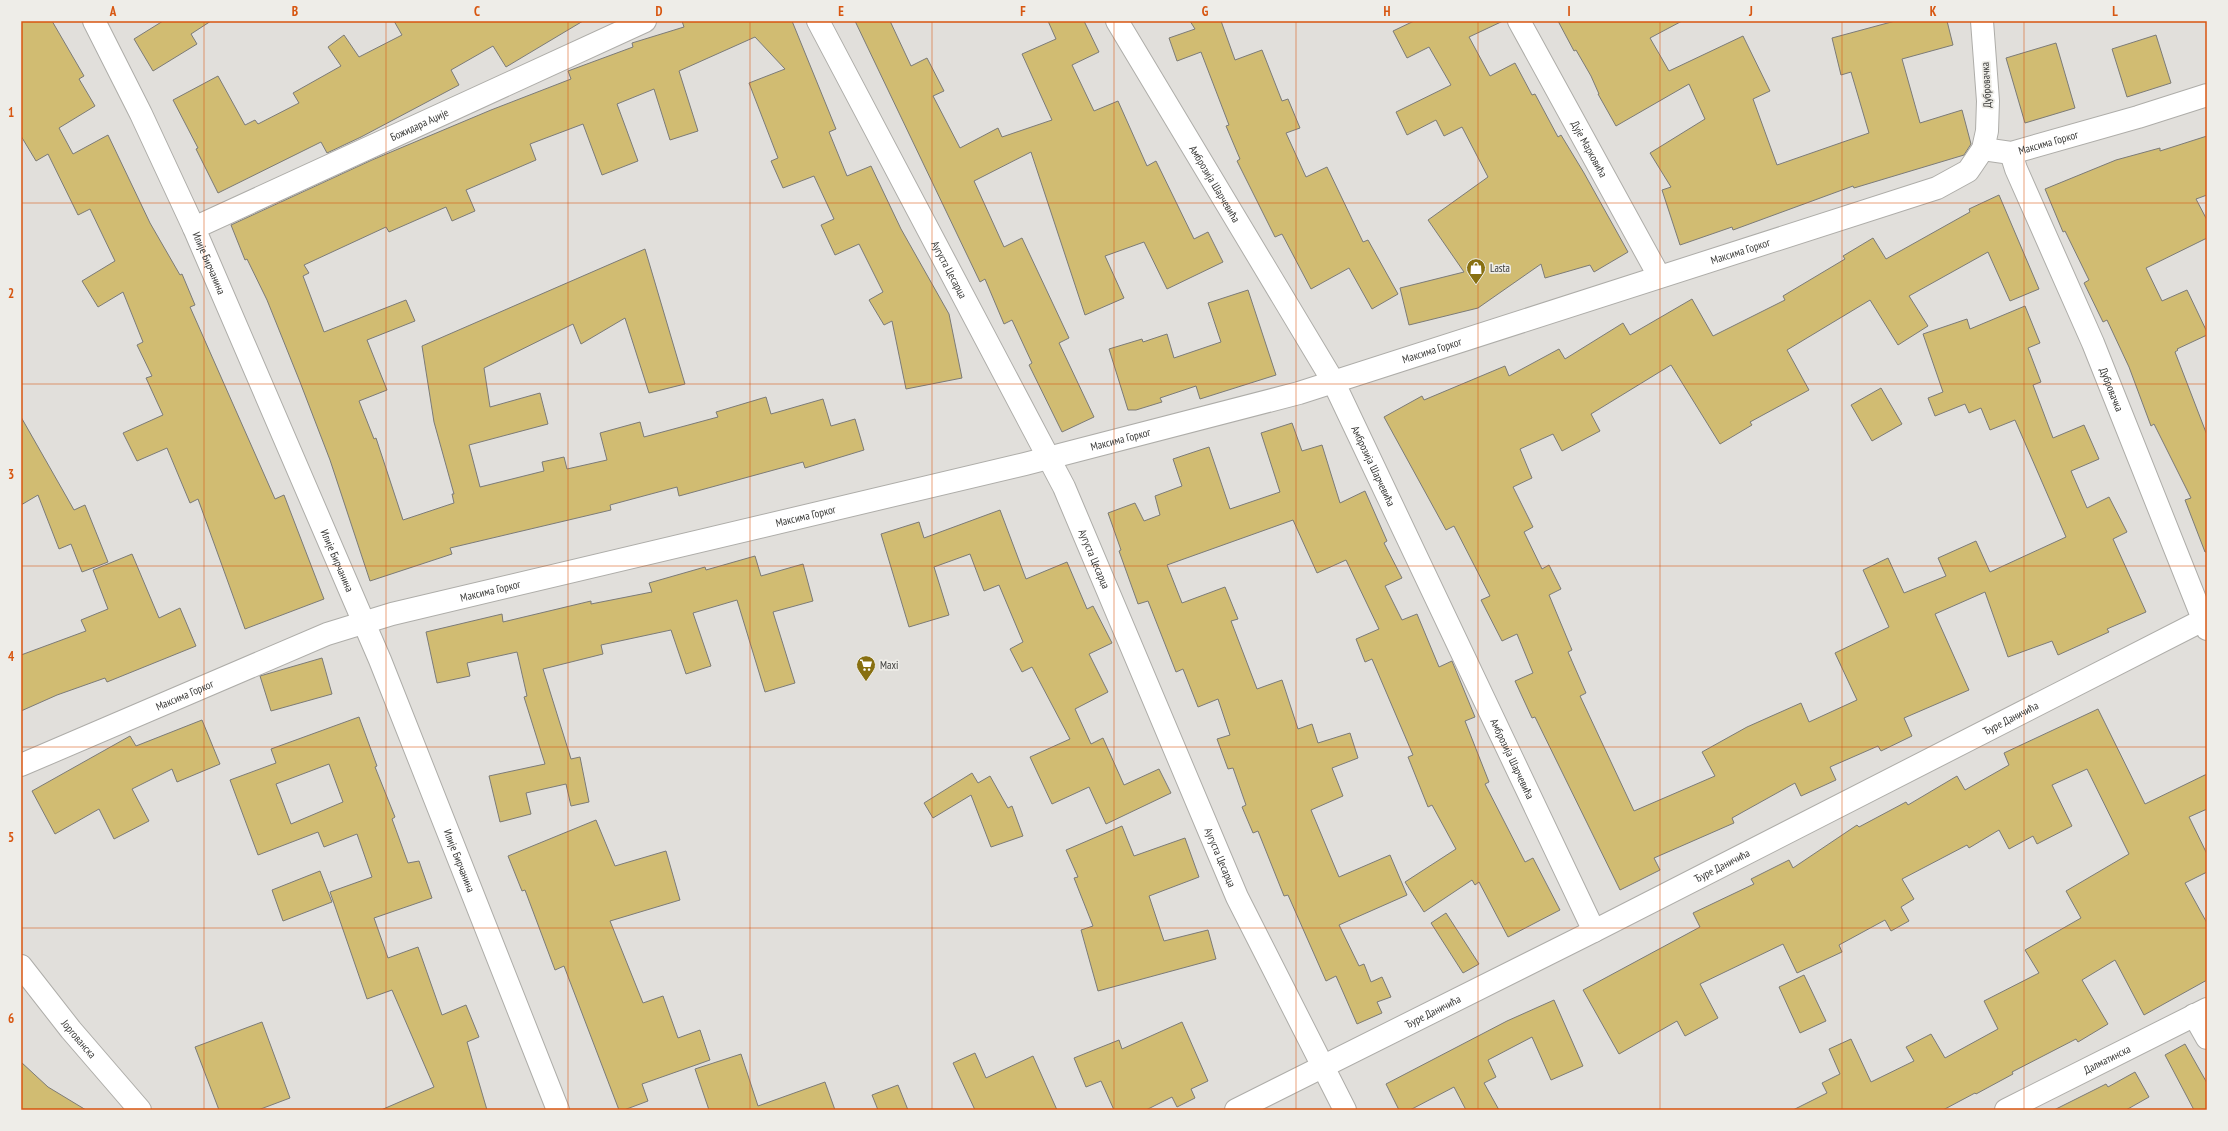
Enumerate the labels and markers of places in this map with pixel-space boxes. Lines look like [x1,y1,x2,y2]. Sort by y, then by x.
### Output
shop icon: Lasta [1465,257,1487,285]
place label: Lasta [1490,261,1510,275]
supermarket icon: Maxi [855,654,877,682]
place label: Maxi [880,658,898,672]

